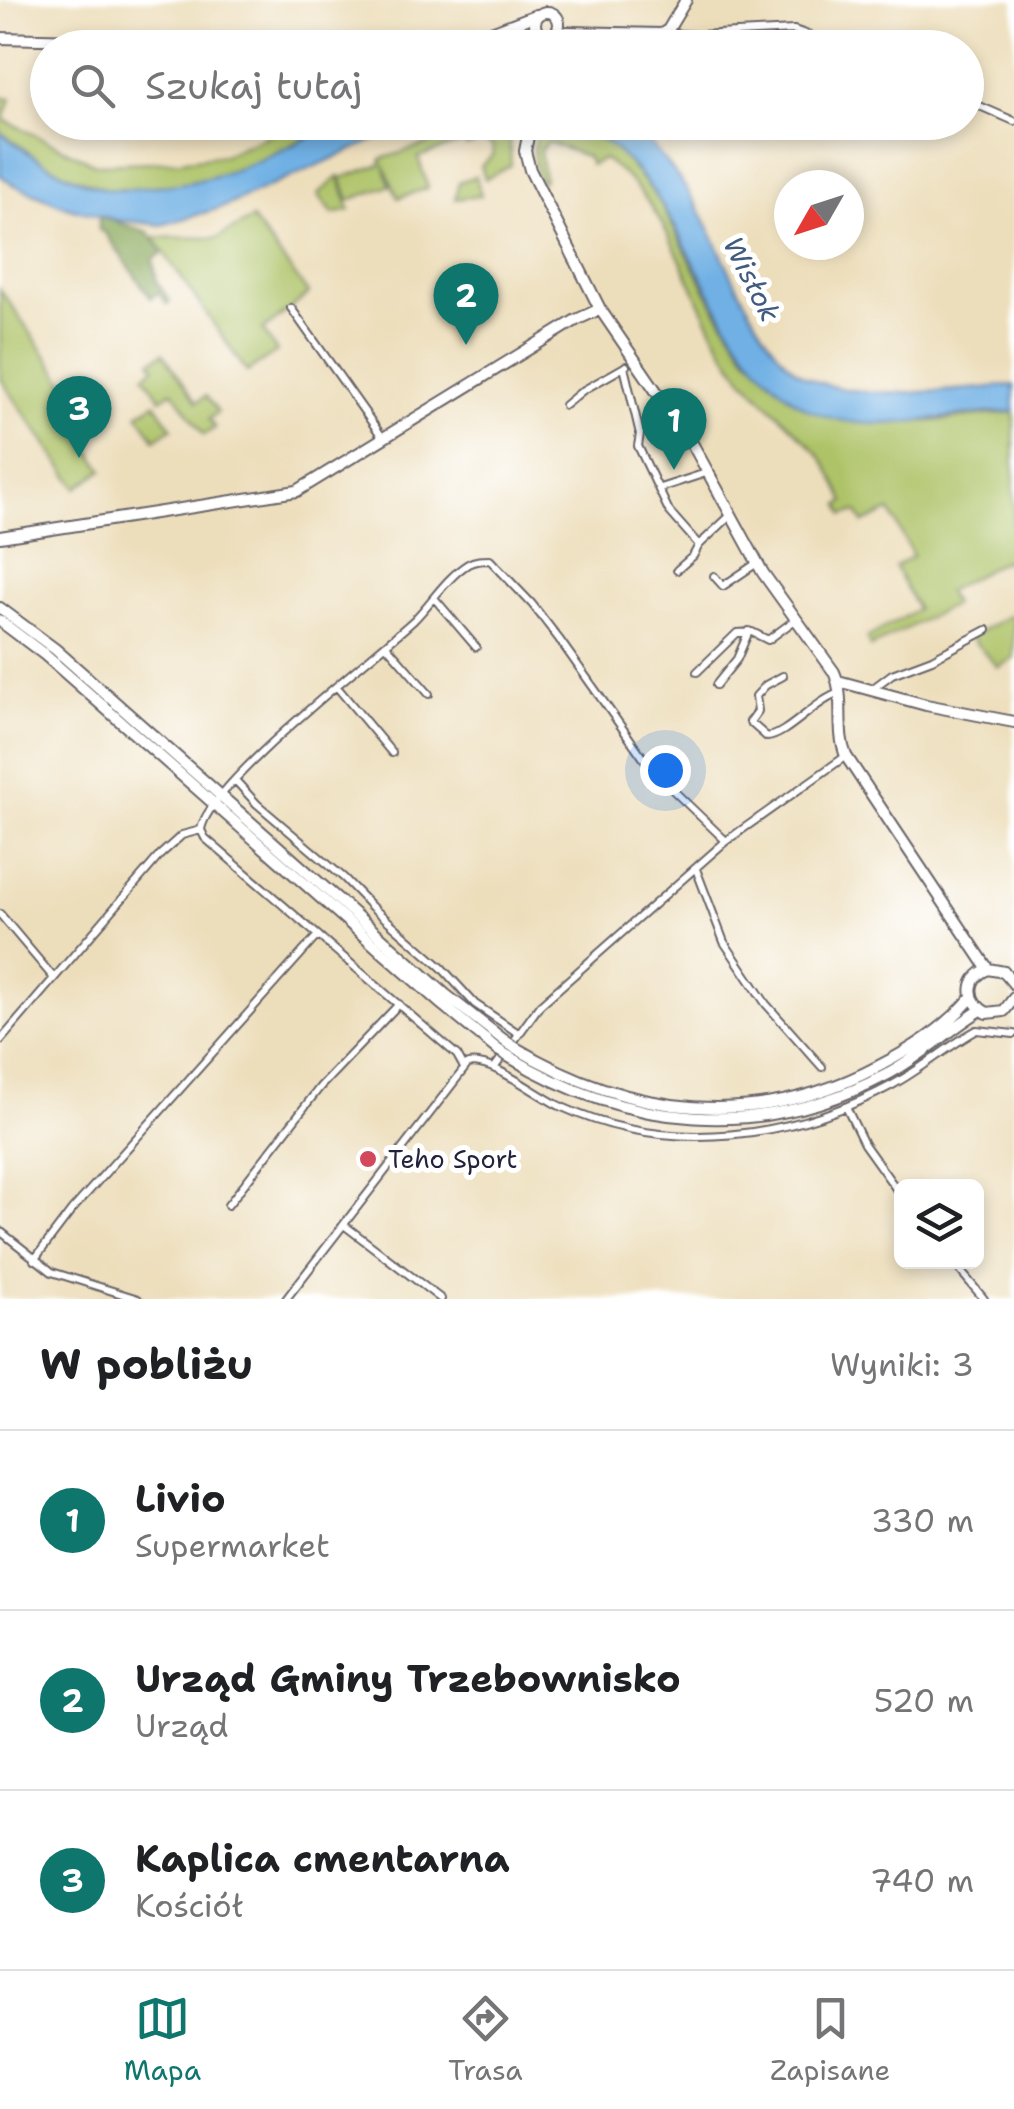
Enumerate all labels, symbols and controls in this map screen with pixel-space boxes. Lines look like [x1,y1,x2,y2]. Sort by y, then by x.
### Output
search box [30,30,984,140]
icon: search [65,58,120,113]
text: Szukaj tutaj [145,60,362,111]
north arrow [774,170,864,260]
water label: Wisłok [714,230,790,328]
pin: 2 [434,262,498,345]
pin: 3 [46,376,112,458]
pin: 1 [642,388,706,470]
your location [640,745,691,796]
place label: Teho Sport [388,1142,517,1176]
marker: Teho Sport [357,1148,379,1170]
map controls [894,1179,984,1269]
button: layers [894,1179,984,1269]
text: W pobliżu [40,1336,253,1392]
text: Wyniki: 3 [830,1343,974,1386]
text: Livio [135,1473,226,1524]
text: 1 [65,1499,80,1542]
text: 330 m [871,1499,974,1542]
text: Supermarket [135,1524,330,1567]
text: Urząd Gminy Trzebownisko [135,1653,681,1704]
text: 2 [61,1679,84,1722]
text: 520 m [874,1679,974,1722]
text: Urząd [135,1704,228,1747]
text: Kaplica cmentarna [135,1833,510,1884]
text: 3 [61,1859,84,1902]
text: 740 m [870,1859,974,1902]
text: Kościół [135,1884,243,1927]
tab: Mapa [124,1991,201,2089]
tab: Trasa [448,1991,523,2089]
tab: Zapisane [770,1991,890,2089]

